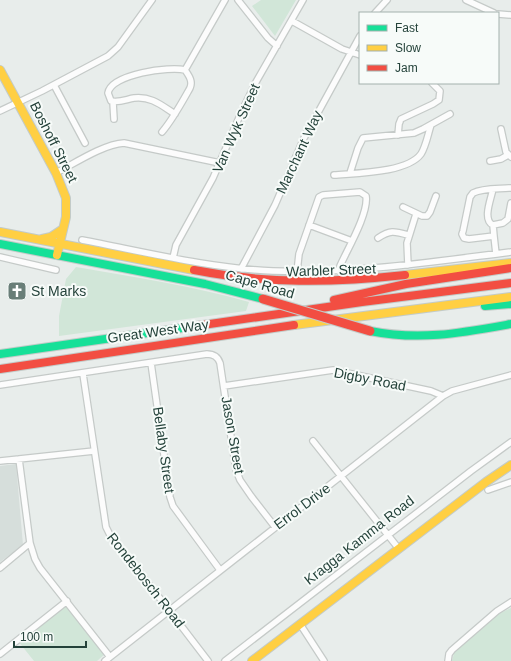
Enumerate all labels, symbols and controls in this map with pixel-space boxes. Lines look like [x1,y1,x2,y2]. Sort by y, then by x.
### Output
legend [359,12,499,84]
text: Fast [395,21,419,35]
text: Slow [395,41,421,55]
text: Jam [395,61,418,75]
street label: Van Wyk Street [209,81,263,175]
street label: Boshoff Street [27,99,81,185]
street label: Marchant Way [273,108,325,196]
street label: Warbler Street [286,260,376,280]
street label: Cape Road [224,267,296,301]
church icon: St Marks [6,280,28,302]
place label: St Marks [31,283,86,299]
street label: Great West Way [106,316,210,346]
street label: Digby Road [333,364,407,394]
street label: Jason Street [218,395,248,475]
street label: Bellaby Street [150,406,178,494]
street label: Errol Drive [271,480,333,532]
street label: Kragga Kamma Road [301,492,417,588]
street label: Rondebosch Road [104,529,188,631]
scale bar [14,623,86,649]
text: 100 m [20,630,53,644]

